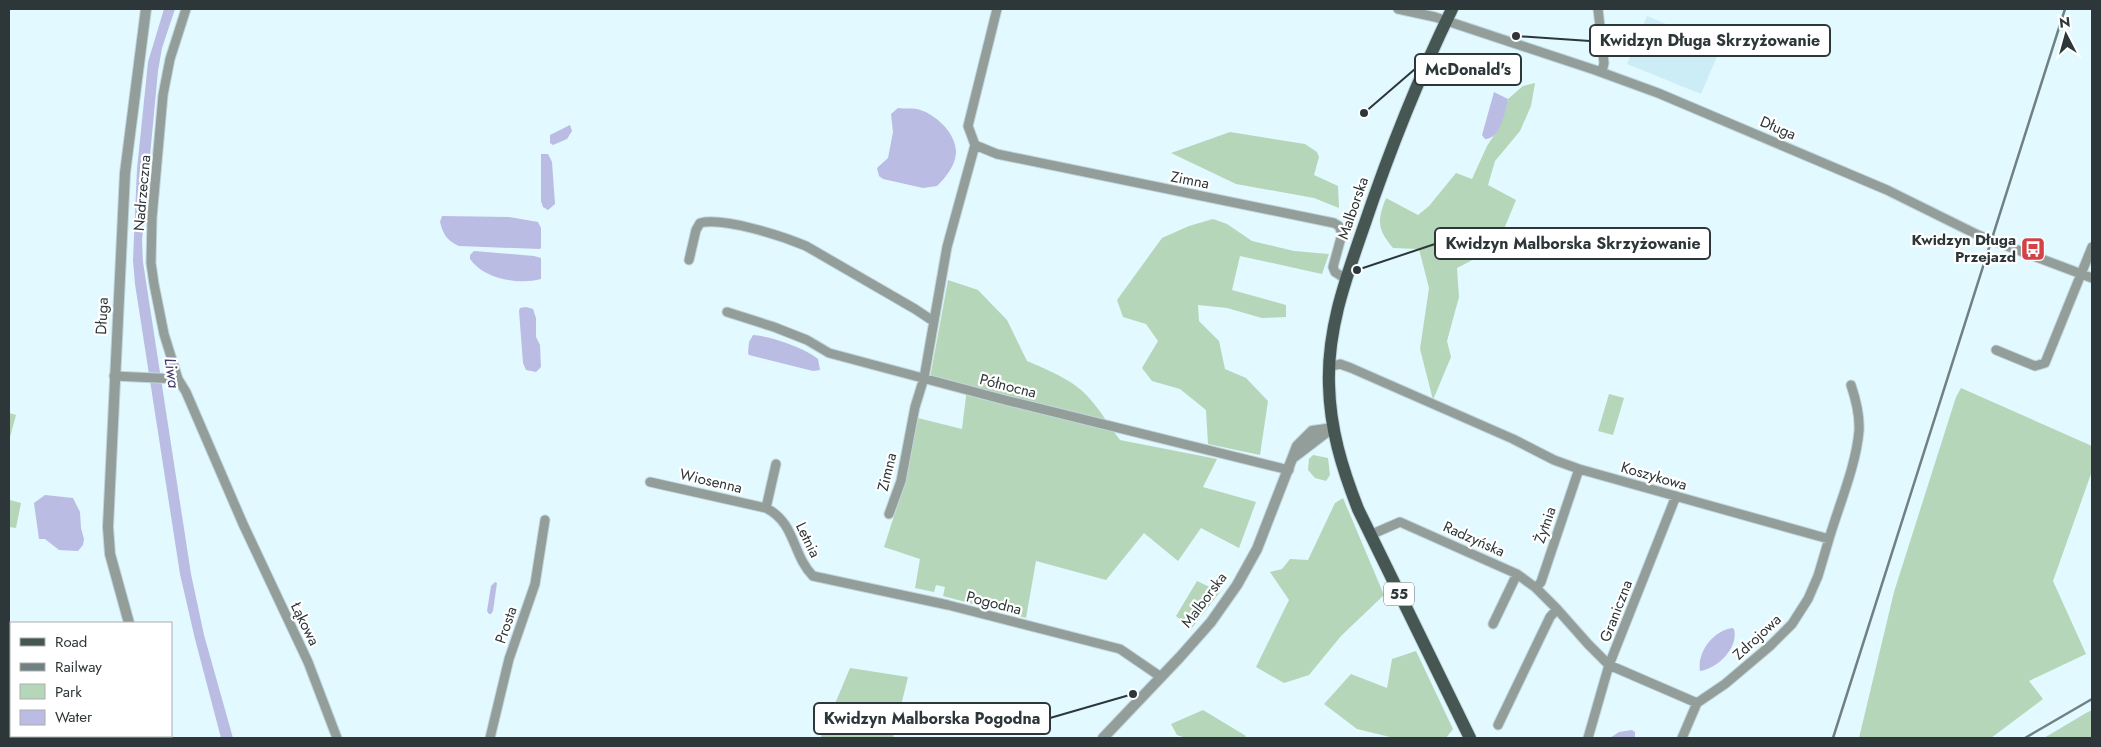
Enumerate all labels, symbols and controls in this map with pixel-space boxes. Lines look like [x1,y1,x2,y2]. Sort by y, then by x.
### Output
north arrow [2041,10,2091,60]
text: N [2058,12,2071,33]
callout: Kwidzyn Długa Skrzyżowanie [1590,25,1830,56]
text: Kwidzyn Długa Skrzyżowanie [1600,29,1820,52]
callout: McDonald's [1415,54,1521,85]
text: McDonald's [1425,58,1511,81]
street label: Długa [1757,111,1799,145]
street label: Nadrzeczna [128,154,156,232]
street label: Zimna [1169,165,1211,195]
street label: Malborska [1332,174,1374,242]
callout: Kwidzyn Malborska Skrzyżowanie [1435,228,1710,259]
place label: Kwidzyn Długa Przejazd [1912,229,2016,268]
text: Kwidzyn Malborska Skrzyżowanie [1445,232,1701,255]
bus stop icon: Kwidzyn Długa Przejazd [2020,236,2046,262]
street label: Długa [90,297,114,335]
water label: Liwa [158,356,186,390]
street label: Północna [977,368,1039,404]
street label: Zimna [872,450,902,494]
street label: Koszykowa [1618,456,1690,496]
street label: Wiosenna [677,463,745,499]
street label: Żytnia [1529,504,1561,546]
street label: Radzyńska [1440,516,1508,562]
street label: Letnia [790,519,826,561]
street label: Malborska [1176,568,1232,632]
street label: Graniczna [1594,577,1638,645]
road number: 55 [1384,582,1414,606]
street label: Pogodna [964,586,1024,620]
street label: Łąkowa [285,598,325,649]
street label: Prosta [489,604,523,646]
street label: Zdrojowa [1728,609,1786,665]
legend [10,622,172,737]
text: Road [55,631,87,653]
text: Railway [55,656,102,678]
text: Park [55,681,82,703]
callout: Kwidzyn Malborska Pogodna [814,703,1050,734]
text: Water [55,706,93,728]
text: Kwidzyn Malborska Pogodna [824,707,1040,730]

